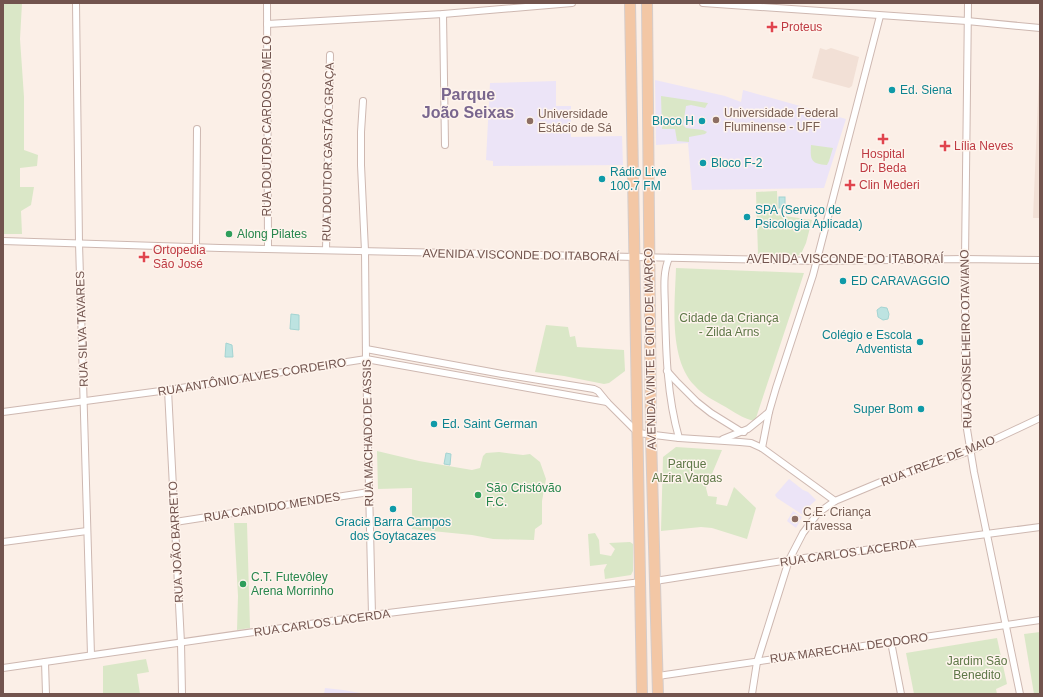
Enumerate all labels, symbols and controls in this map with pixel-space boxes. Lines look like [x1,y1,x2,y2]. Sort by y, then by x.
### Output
place label: Proteus [781,20,822,34]
marker: Proteus [766,21,778,33]
street label: RUA DOUTOR CARDOSO MELO [260,35,274,217]
street label: RUA DOUTOR GASTÃO GRAÇA [319,62,337,242]
place label: Ed. Siena [900,83,952,97]
marker: Ed. Siena [887,85,897,95]
district label: Parque João Seixas [422,86,514,121]
place label: Universidade Federal Fluminense - UFF [724,106,838,134]
place label: Universidade Estácio de Sá [538,107,612,135]
place label: Bloco H [652,114,694,128]
marker: Universidade Federal Fluminense - UFF [711,115,721,125]
marker: Universidade Estácio de Sá [525,116,535,126]
marker: Bloco H [697,116,707,126]
marker: Hospital Dr. Beda [877,133,889,145]
place label: Lília Neves [954,139,1013,153]
marker: Lília Neves [939,140,951,152]
place label: Hospital Dr. Beda [860,147,907,175]
place label: Bloco F-2 [711,156,763,170]
marker: Bloco F-2 [698,158,708,168]
place label: Rádio Live 100.7 FM [610,165,667,193]
marker: Rádio Live 100.7 FM [597,174,607,184]
place label: Clin Mederi [859,178,920,192]
marker: Clin Mederi [844,179,856,191]
place label: SPA (Serviço de Psicologia Aplicada) [755,203,862,231]
marker: SPA (Serviço de Psicologia Aplicada) [742,212,752,222]
place label: Along Pilates [237,227,307,241]
marker: Along Pilates [224,229,234,239]
place label: Ortopedia São José [153,243,206,271]
street label: AVENIDA VISCONDE DO ITABORAÍ [422,245,620,264]
street label: AVENIDA VINTE E OITO DE MARÇO [641,248,659,450]
street label: RUA CONSELHEIRO OTAVIANO [957,249,975,429]
marker: Ortopedia São José [138,251,150,263]
street label: AVENIDA VISCONDE DO ITABORAÍ [747,251,944,266]
street label: RUA SILVA TAVARES [73,271,91,387]
place label: ED CARAVAGGIO [851,274,950,288]
marker: ED CARAVAGGIO [838,276,848,286]
park label: Cidade da Criança - Zilda Arns [679,311,779,339]
place label: Colégio e Escola Adventista [822,328,912,356]
marker: Colégio e Escola Adventista [915,337,925,347]
street label: RUA ANTÔNIO ALVES CORDEIRO [157,354,347,399]
street label: RUA MACHADO DE ASSIS [360,359,376,507]
place label: Super Bom [853,402,913,416]
marker: Super Bom [916,404,926,414]
place label: Ed. Saint German [442,417,537,431]
marker: Ed. Saint German [429,419,439,429]
street label: RUA TREZE DE MAIO [879,433,997,489]
park label: Parque Alzira Vargas [652,457,722,485]
street label: RUA JOÃO BARRETO [166,481,186,603]
place label: São Cristóvão F.C. [486,481,562,509]
street label: RUA CANDIDO MENDES [203,489,341,525]
marker: São Cristóvão F.C. [473,490,483,500]
marker: Gracie Barra Campos dos Goytacazes [388,504,398,514]
place label: C.E. Criança Travessa [803,505,871,533]
marker: C.E. Criança Travessa [790,514,800,524]
place label: Gracie Barra Campos dos Goytacazes [335,515,451,543]
street label: RUA CARLOS LACERDA [779,537,917,569]
place label: C.T. Futevôley Arena Morrinho [251,570,334,598]
marker: C.T. Futevôley Arena Morrinho [238,579,248,589]
street label: RUA CARLOS LACERDA [253,607,391,639]
street label: RUA MARECHAL DEODORO [769,630,929,666]
park label: Jardim São Benedito [947,654,1008,682]

